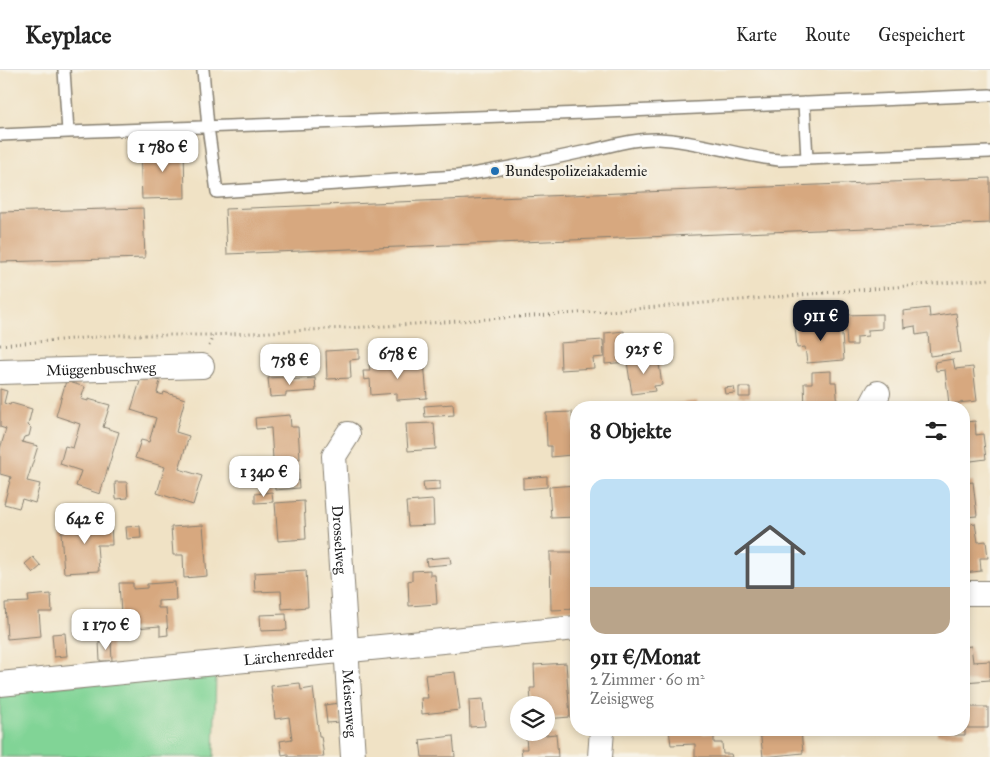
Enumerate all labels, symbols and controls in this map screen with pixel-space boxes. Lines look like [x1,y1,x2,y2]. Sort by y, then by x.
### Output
text: Keyplace [25,20,112,50]
text: Karte [736,24,777,46]
text: Route [805,24,850,46]
text: Gespeichert [878,24,965,46]
pin: 1 780 € [117,131,209,173]
text: 1 780 € [138,137,188,156]
place label: Bundespolizeiakademie [505,162,647,180]
marker: Bundespolizeiakademie [489,165,501,177]
pin: 911 € [786,300,856,342]
text: 911 € [804,306,838,325]
pin: 925 € [609,332,679,375]
pin: 678 € [363,338,433,380]
text: 925 € [626,339,662,358]
pin: 758 € [255,344,325,386]
text: 678 € [379,344,417,363]
text: 758 € [271,350,309,369]
street label: Müggenbuschweg [46,358,157,380]
icon: filters [922,417,950,445]
text: 8 Objekte [590,418,672,444]
pin: 1 340 € [218,456,310,498]
text: 1 340 € [240,462,288,481]
pin: 642 € [50,502,120,545]
street label: Drosselweg [328,505,351,576]
text: 642 € [66,509,104,528]
icon: home [725,512,815,602]
pin: 1 170 € [60,608,152,651]
text: 1 170 € [82,615,130,634]
street label: Lärchenredder [243,643,335,669]
text: 911 €/Monat [590,644,700,670]
street label: Meisenweg [338,669,361,739]
text: 2 Zimmer · 60 m² [590,670,705,689]
text: Zeisigweg [590,689,653,708]
map controls [510,696,555,741]
button: layers [510,696,555,741]

